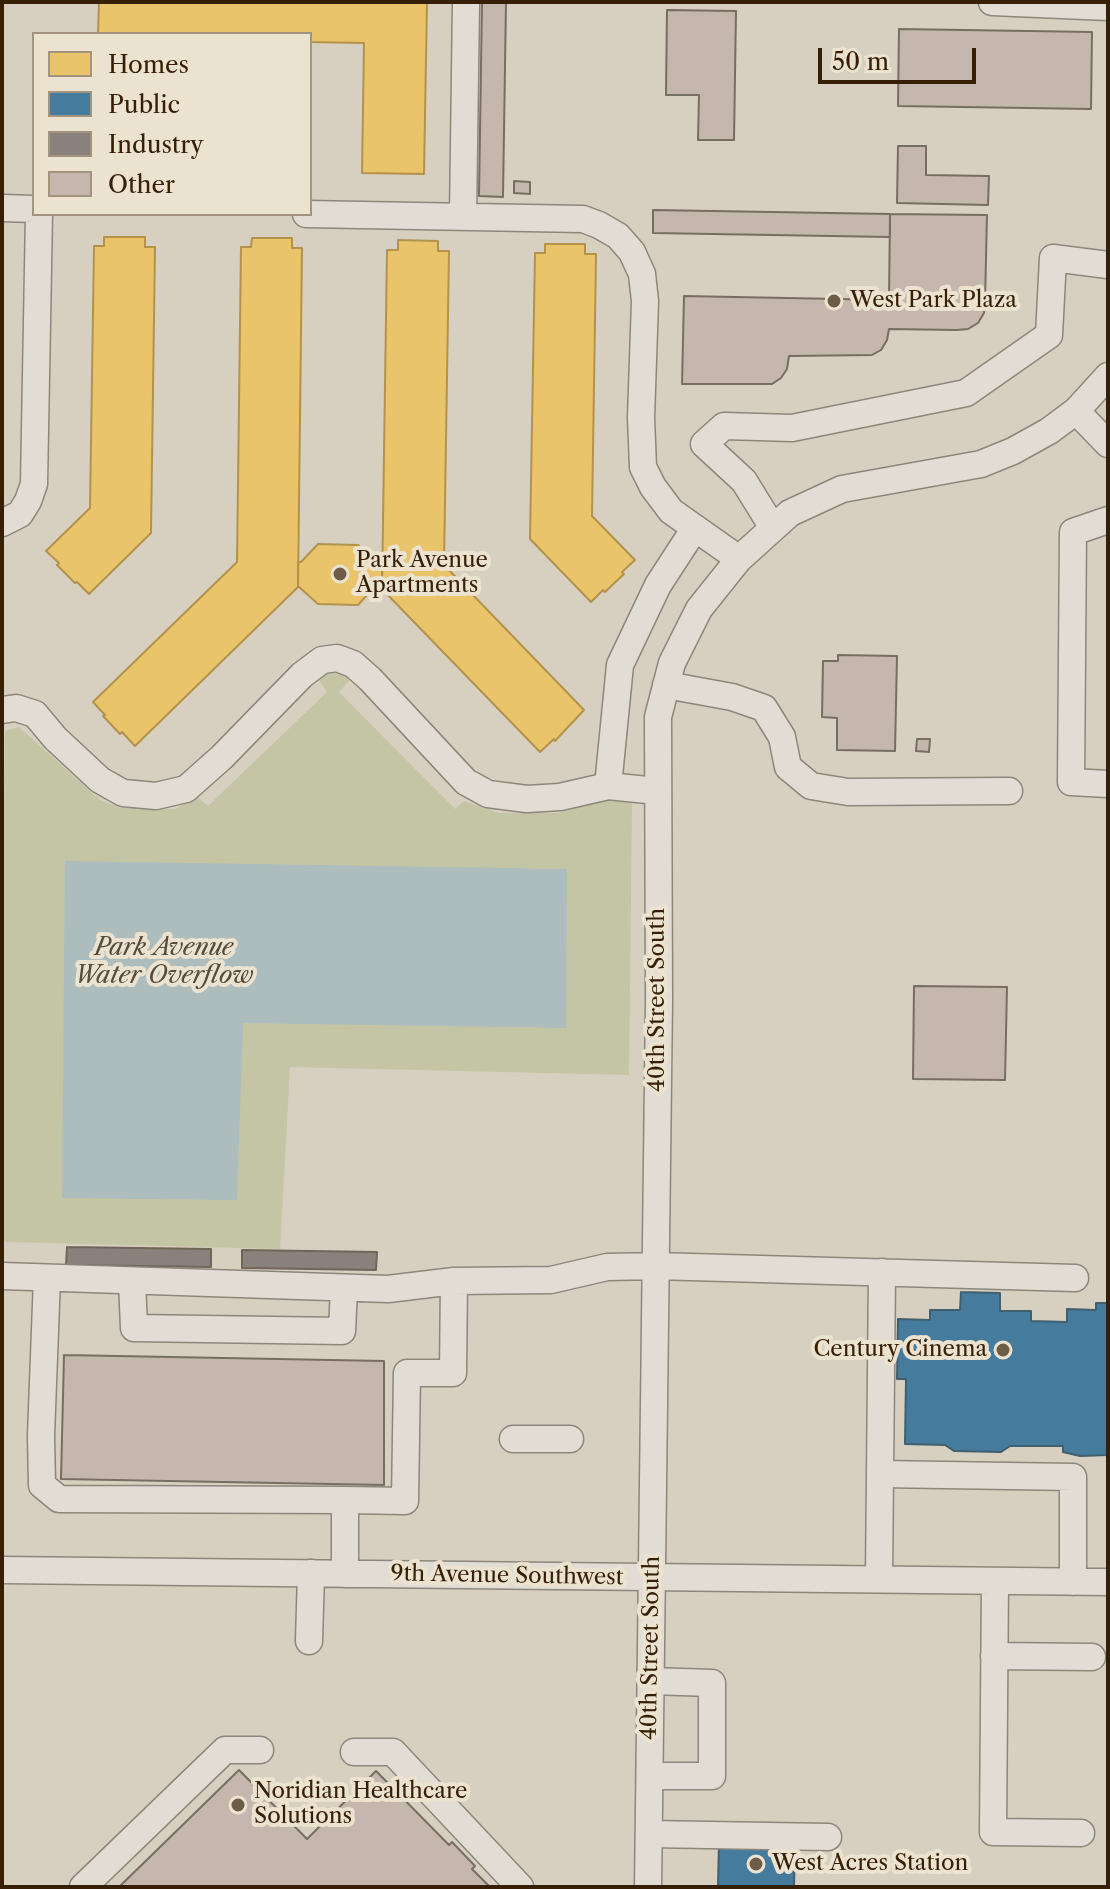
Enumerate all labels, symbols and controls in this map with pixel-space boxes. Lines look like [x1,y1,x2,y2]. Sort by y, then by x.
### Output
legend [32,32,312,216]
scale bar [822,32,980,82]
text: 50 m [832,47,889,76]
text: Homes [108,50,189,79]
text: Public [108,90,180,119]
text: Industry [108,130,204,159]
text: Other [108,170,175,199]
place label: West Park Plaza [850,288,1017,314]
marker: West Park Plaza [825,292,843,310]
place label: Park Avenue Apartments [356,548,488,600]
marker: Park Avenue Apartments [331,565,349,583]
street label: 40th Street South [645,908,671,1092]
water label: Park Avenue Water Overflow [75,934,253,990]
place label: Century Cinema [813,1337,987,1363]
marker: Century Cinema [994,1341,1012,1359]
street label: 40th Street South [636,1556,666,1740]
street label: 9th Avenue Southwest [390,1561,624,1591]
place label: Noridian Healthcare Solutions [254,1779,467,1830]
marker: Noridian Healthcare Solutions [229,1796,247,1814]
place label: West Acres Station [772,1851,968,1877]
marker: West Acres Station [747,1855,765,1873]

